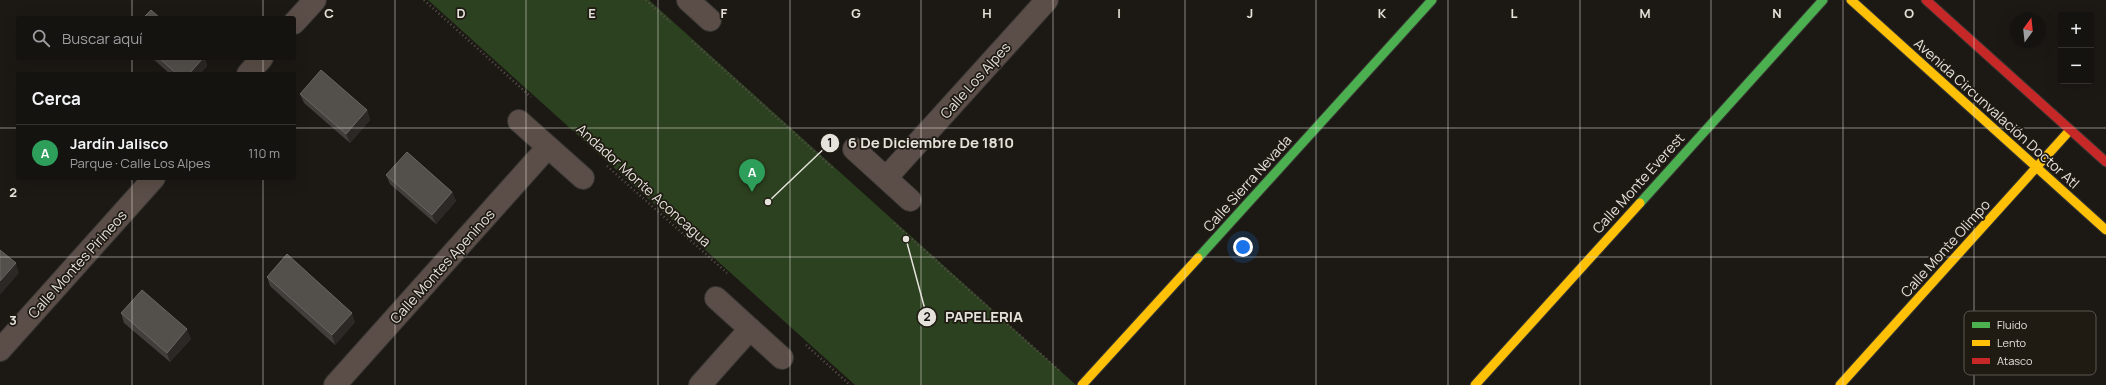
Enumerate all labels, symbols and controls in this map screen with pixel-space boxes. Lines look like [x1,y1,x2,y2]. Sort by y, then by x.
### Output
text: C [324,4,334,22]
text: D [456,4,466,22]
text: E [588,4,596,22]
text: F [721,4,728,22]
text: G [851,4,861,22]
text: H [982,4,992,22]
text: I [1117,4,1121,22]
text: J [1247,4,1253,22]
text: K [1378,4,1387,22]
text: L [1511,4,1518,22]
text: M [1639,4,1651,22]
text: N [1772,4,1782,22]
text: O [1904,4,1914,22]
north arrow [2010,12,2046,48]
map controls [2058,12,2094,84]
button: + [2058,12,2094,48]
search box [16,16,296,60]
icon: search [30,27,52,49]
text: Buscar aquí [62,28,143,49]
street label: Avenida Circunvalación Doctor Atl [1910,34,2084,192]
street label: Calle Los Alpes [936,38,1014,122]
button: − [2058,48,2094,84]
text: Cerca [32,87,81,110]
street label: Andador Monte Aconcagua [573,119,715,251]
street label: Calle Monte Everest [1588,128,1688,237]
callout: 6 De Diciembre De 1810 [820,129,1022,156]
street label: Calle Sierra Nevada [1199,131,1295,235]
text: 6 De Diciembre De 1810 [848,132,1014,153]
text: Jardín Jalisco [70,133,168,154]
text: 1 [827,134,833,151]
text: A [41,144,49,162]
text: 110 m [248,144,280,162]
text: Parque · Calle Los Alpes [70,154,211,172]
pin: A [739,159,765,192]
text: 2 [9,183,17,201]
street label: Calle Monte Olimpo [1896,195,1994,301]
street label: Calle Montes Apeninos [385,205,499,327]
street label: Calle Montes Pirineos [23,206,131,322]
your location [1233,237,1253,257]
callout: PAPELERIA [917,304,1031,331]
text: PAPELERIA [945,306,1023,327]
text: 2 [923,308,931,325]
text: 3 [9,311,17,329]
legend [1964,311,2096,375]
text: Fluido [1997,317,2028,332]
text: Lento [1997,335,2027,350]
text: Atasco [1997,353,2033,368]

